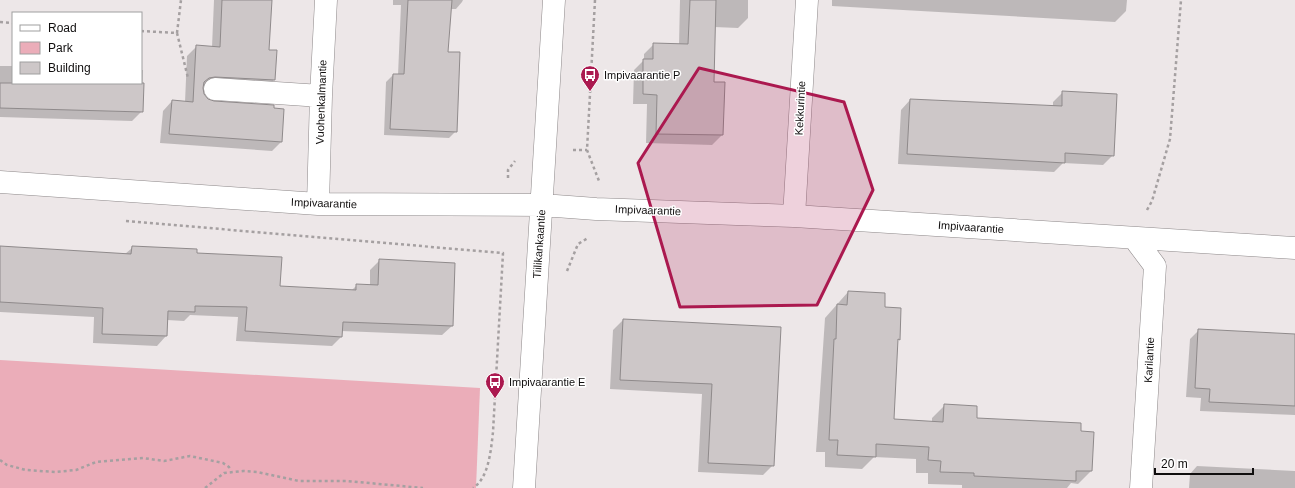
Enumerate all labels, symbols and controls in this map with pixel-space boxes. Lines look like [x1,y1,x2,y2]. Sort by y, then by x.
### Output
legend [12,12,142,84]
text: Road [48,21,77,35]
text: Park [48,41,74,55]
street label: Vuohenkalmantie [314,60,328,144]
text: Building [48,61,91,75]
bus stop icon: Impivaarantie P [579,64,601,92]
place label: Impivaarantie P [604,69,680,81]
street label: Kekkurintie [793,81,807,135]
street label: Impivaarantie [291,196,357,210]
street label: Impivaarantie [615,203,681,217]
street label: Tiilikankaantie [531,209,547,279]
street label: Impivaarantie [938,219,1004,235]
street label: Karilantie [1142,337,1156,383]
bus stop icon: Impivaarantie E [484,371,506,399]
place label: Impivaarantie E [509,376,585,388]
scale bar [1155,450,1253,476]
text: 20 m [1161,457,1188,471]

